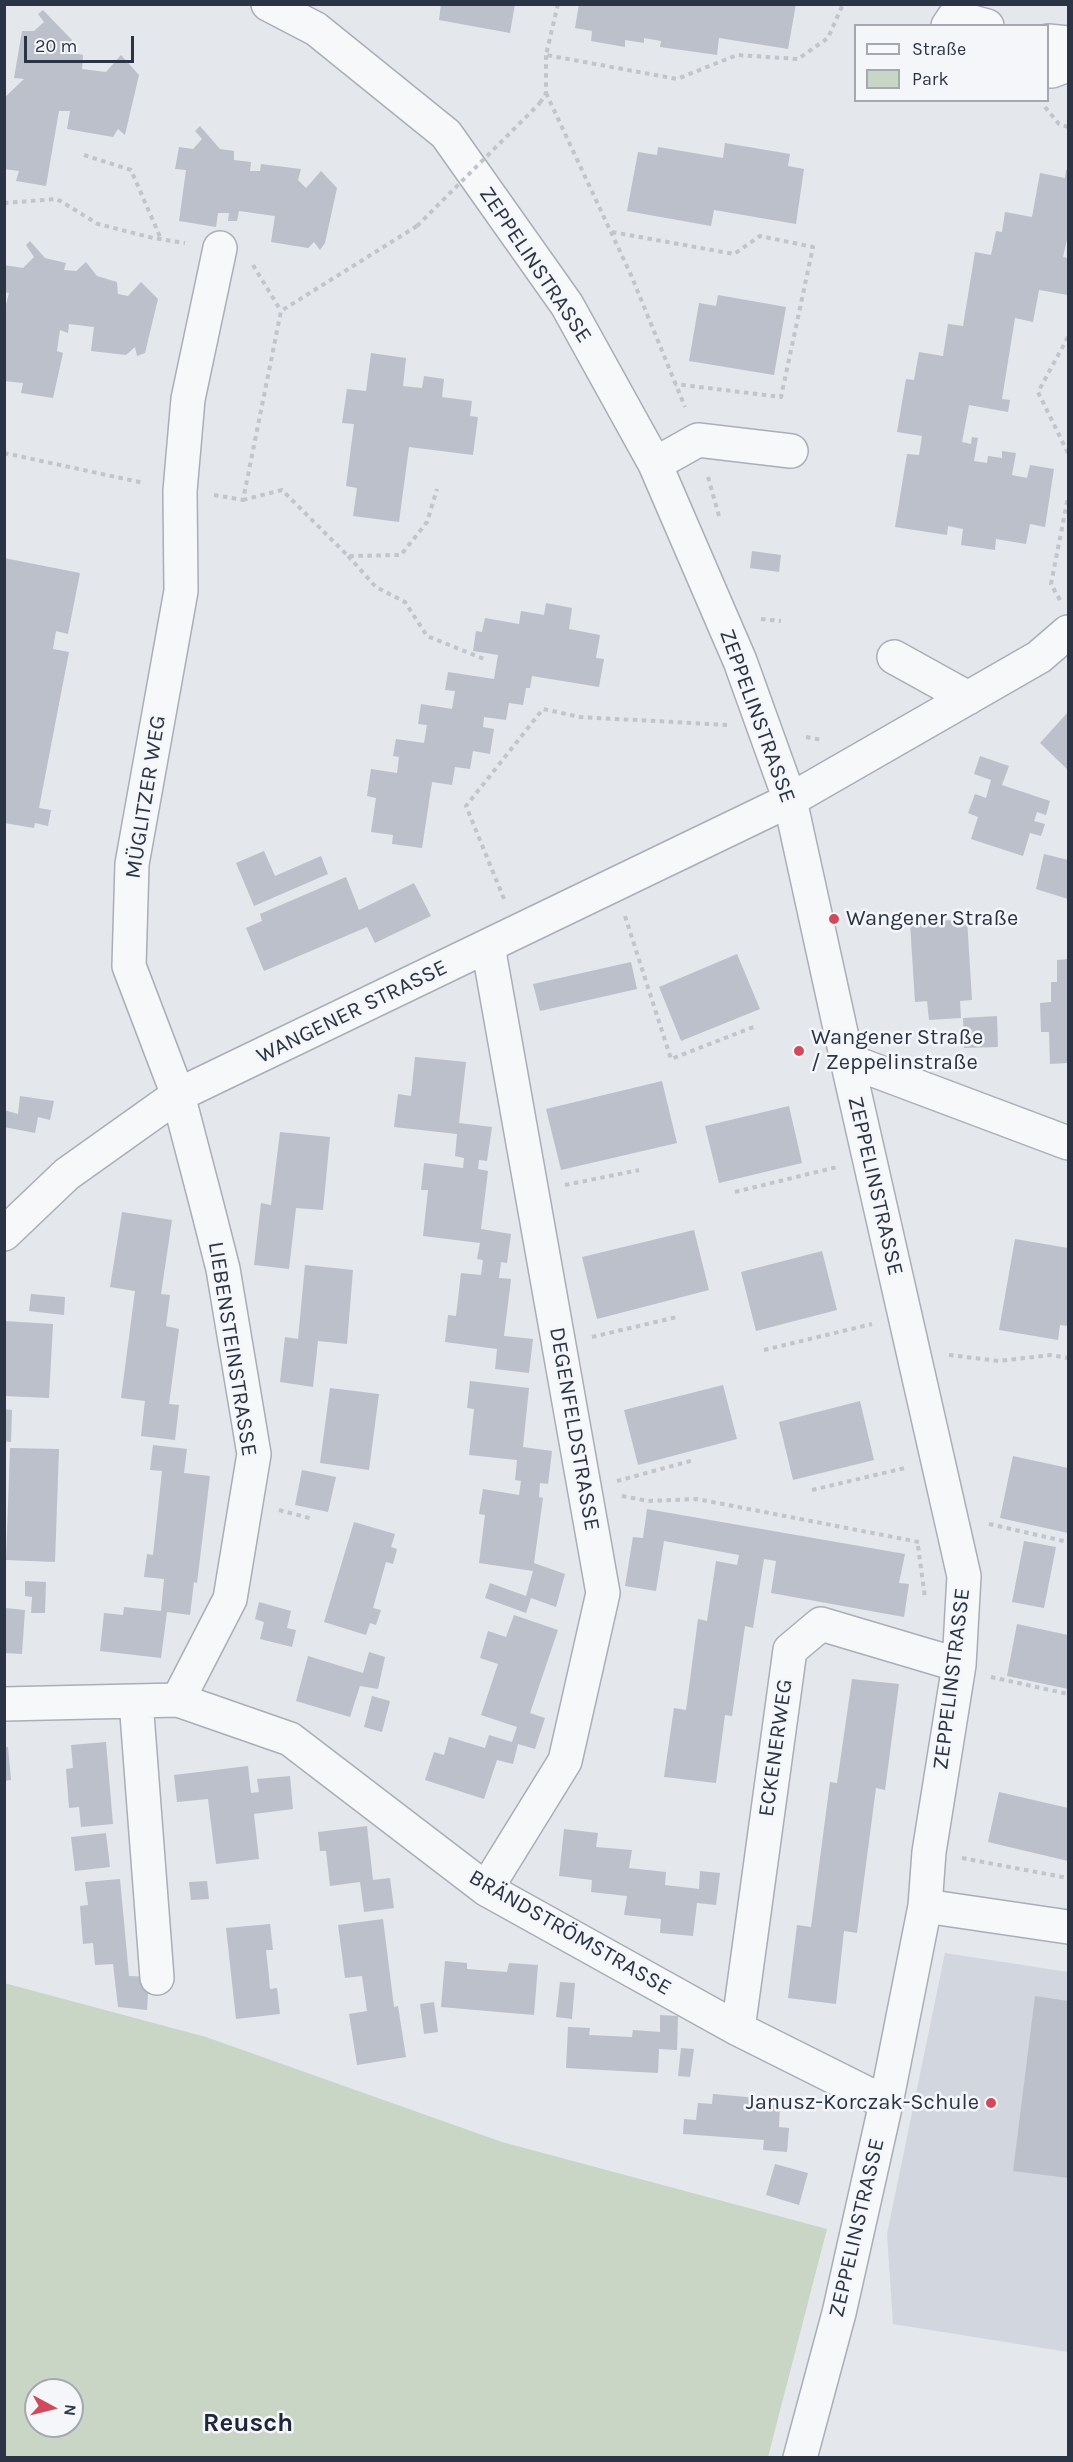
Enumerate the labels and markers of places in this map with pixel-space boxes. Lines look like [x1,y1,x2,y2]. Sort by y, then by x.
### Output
place label: Wangener Straße [846,906,1018,932]
marker: Wangener Straße [827,912,841,926]
place label: Wangener Straße / Zeppelinstraße [811,1025,983,1076]
marker: Wangener Straße / Zeppelinstraße [792,1044,806,1058]
place label: Janusz-Korczak-Schule [746,2090,979,2116]
marker: Janusz-Korczak-Schule [984,2096,998,2110]

